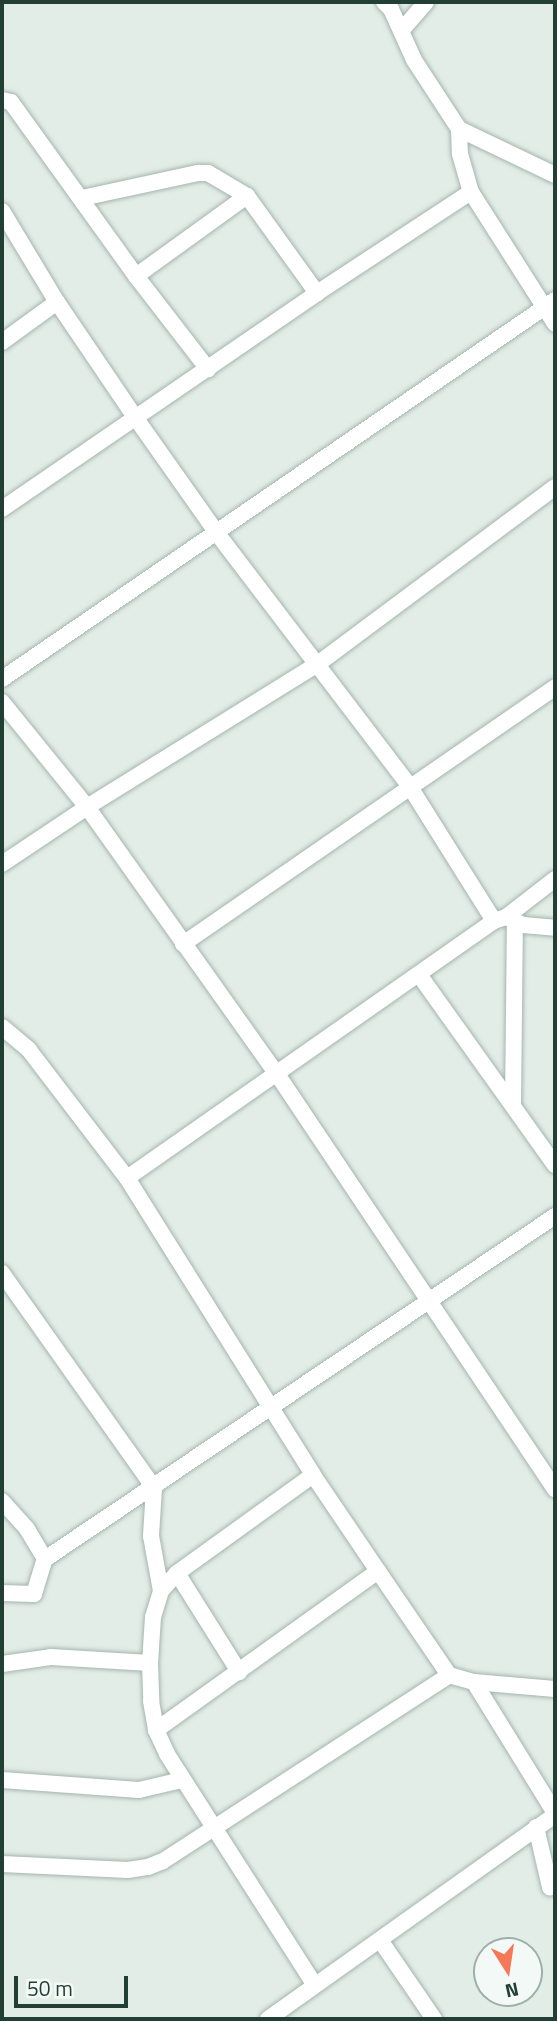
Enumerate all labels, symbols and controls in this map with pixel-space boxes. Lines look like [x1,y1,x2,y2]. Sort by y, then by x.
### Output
north arrow [473,1937,543,2007]
scale bar [18,1962,131,2006]
text: 50 m [27,1972,73,2004]
text: N [503,1976,522,2007]

